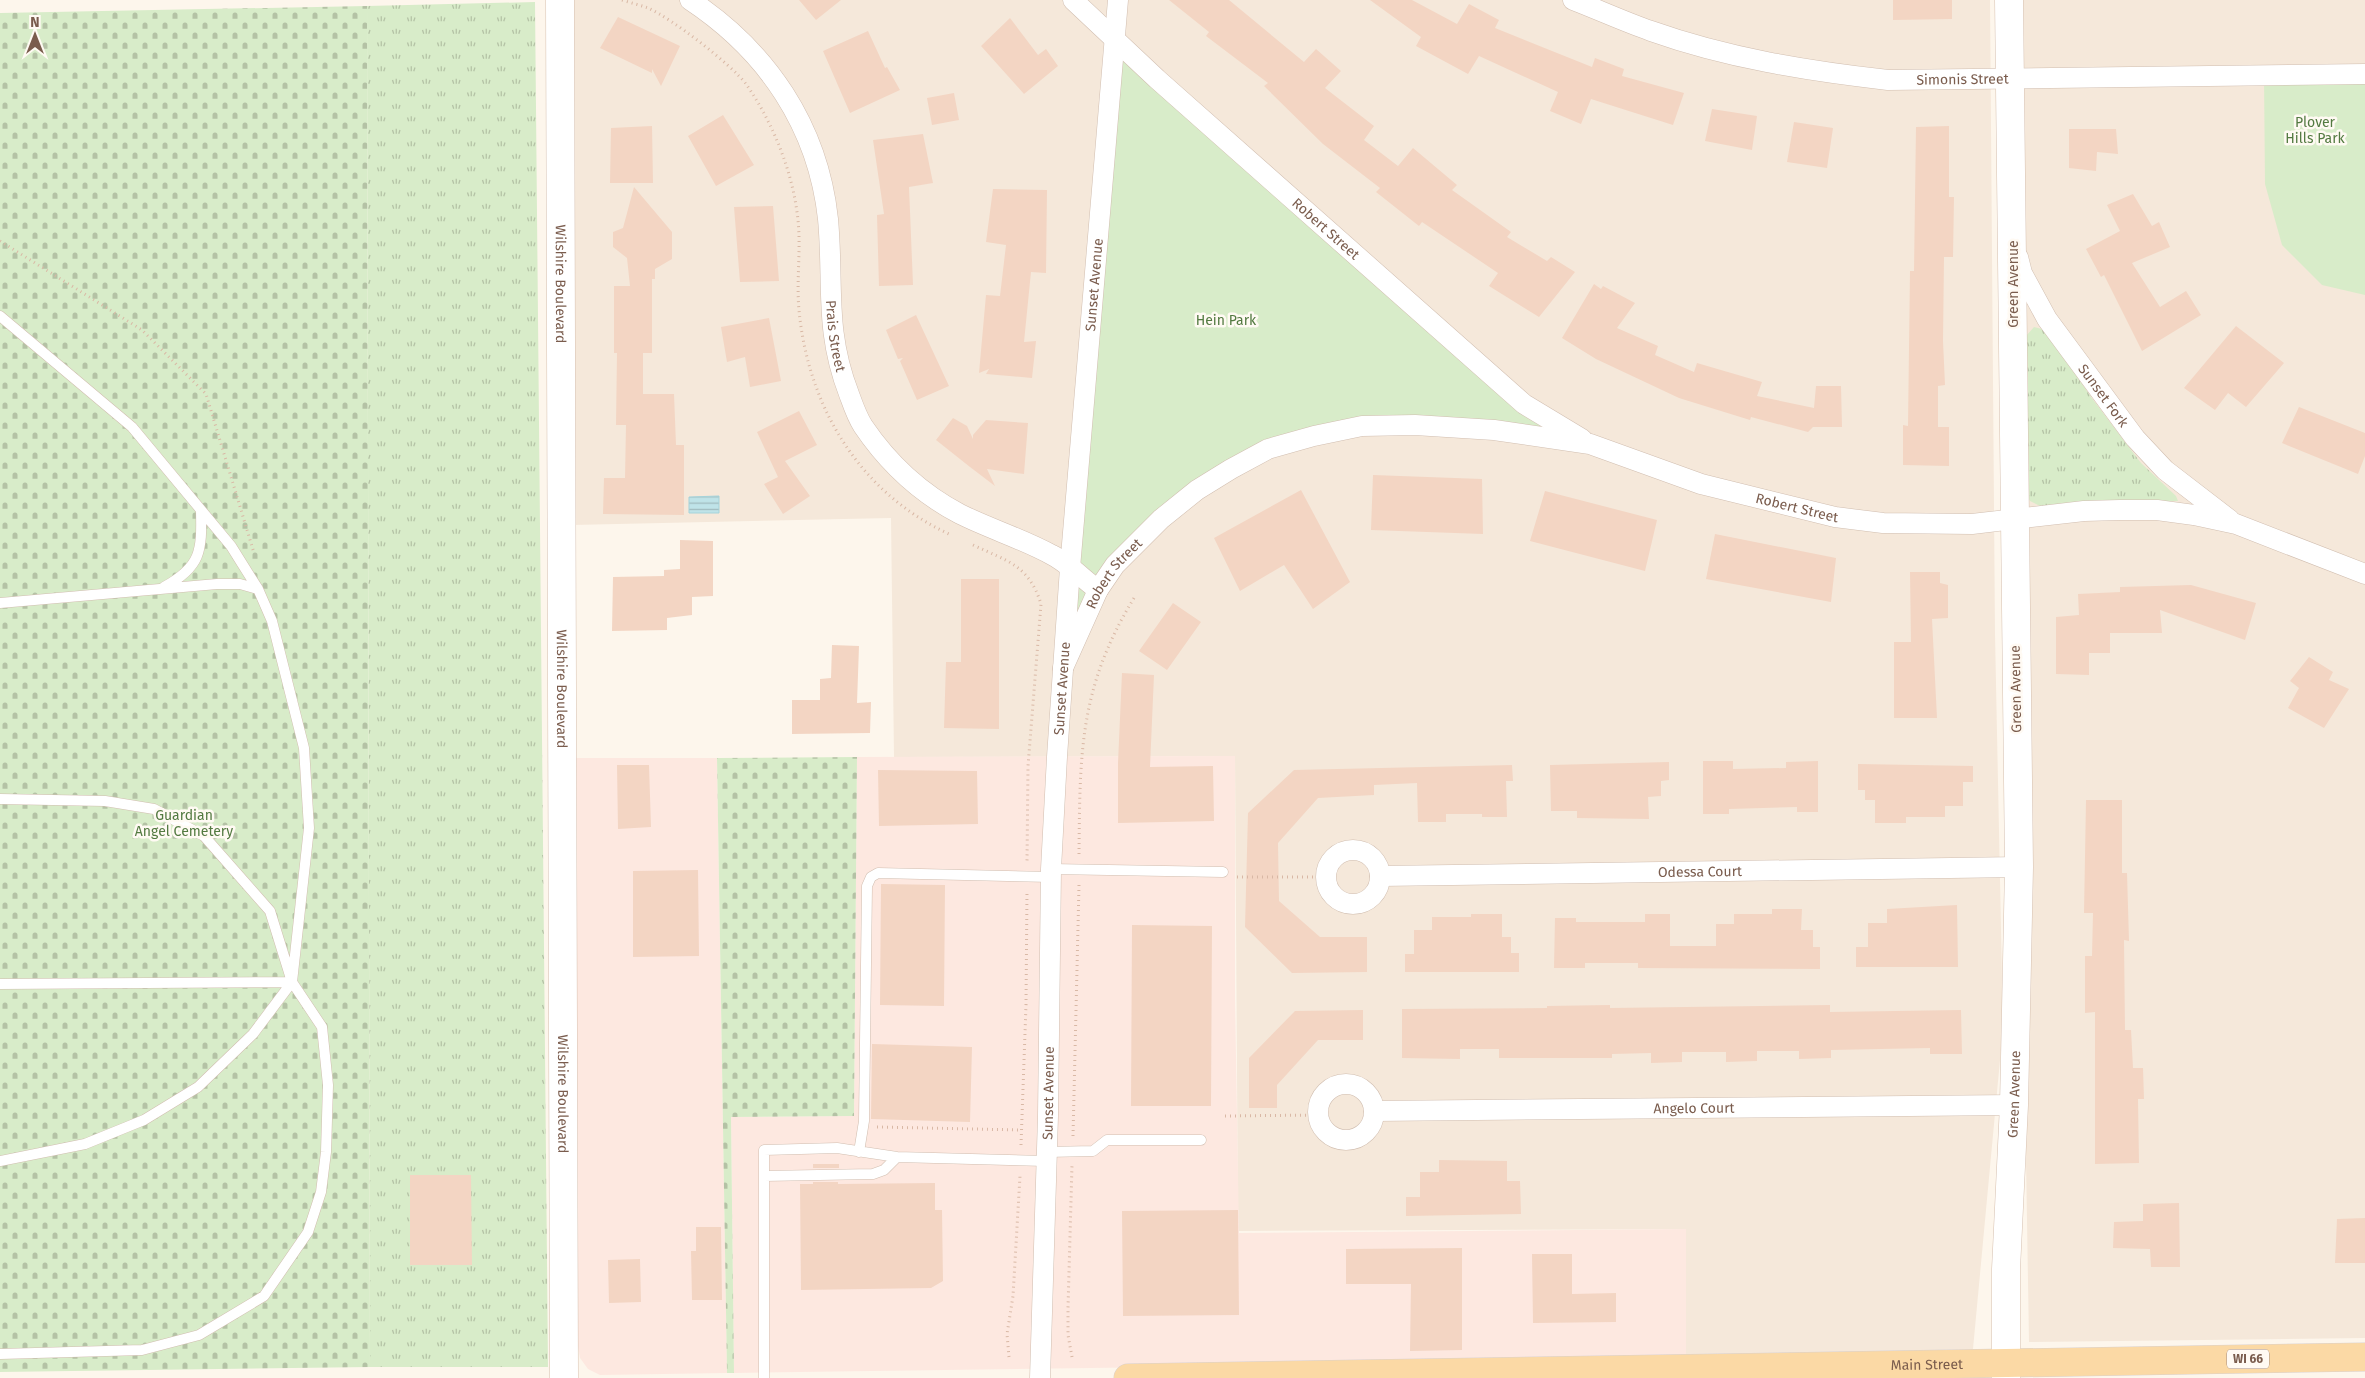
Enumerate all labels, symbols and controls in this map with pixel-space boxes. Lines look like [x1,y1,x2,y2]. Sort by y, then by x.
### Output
north arrow [10,10,60,60]
text: N [30,14,40,31]
street label: Simonis Street [1916,70,2010,88]
park label: Plover Hills Park [2285,114,2346,147]
street label: Robert Street [1289,194,1364,264]
street label: Wilshire Boulevard [552,225,569,343]
street label: Sunset Avenue [1082,237,1106,332]
street label: Green Avenue [2005,240,2022,328]
street label: Prais Street [823,300,850,375]
park label: Hein Park [1196,312,1257,329]
street label: Sunset Fork [2075,361,2133,431]
street label: Robert Street [1754,489,1840,526]
street label: Robert Street [1082,534,1146,612]
street label: Wilshire Boulevard [553,630,571,748]
street label: Sunset Avenue [1050,641,1073,736]
street label: Green Avenue [2007,645,2025,733]
park label: Guardian Angel Cemetery [135,807,233,840]
street label: Odessa Court [1658,862,1743,881]
street label: Wilshire Boulevard [555,1035,572,1153]
street label: Sunset Avenue [1039,1046,1057,1140]
street label: Green Avenue [2004,1050,2024,1138]
street label: Angelo Court [1653,1099,1736,1117]
road number: WI 66 [2227,1350,2269,1368]
street label: Main Street [1891,1355,1964,1374]

